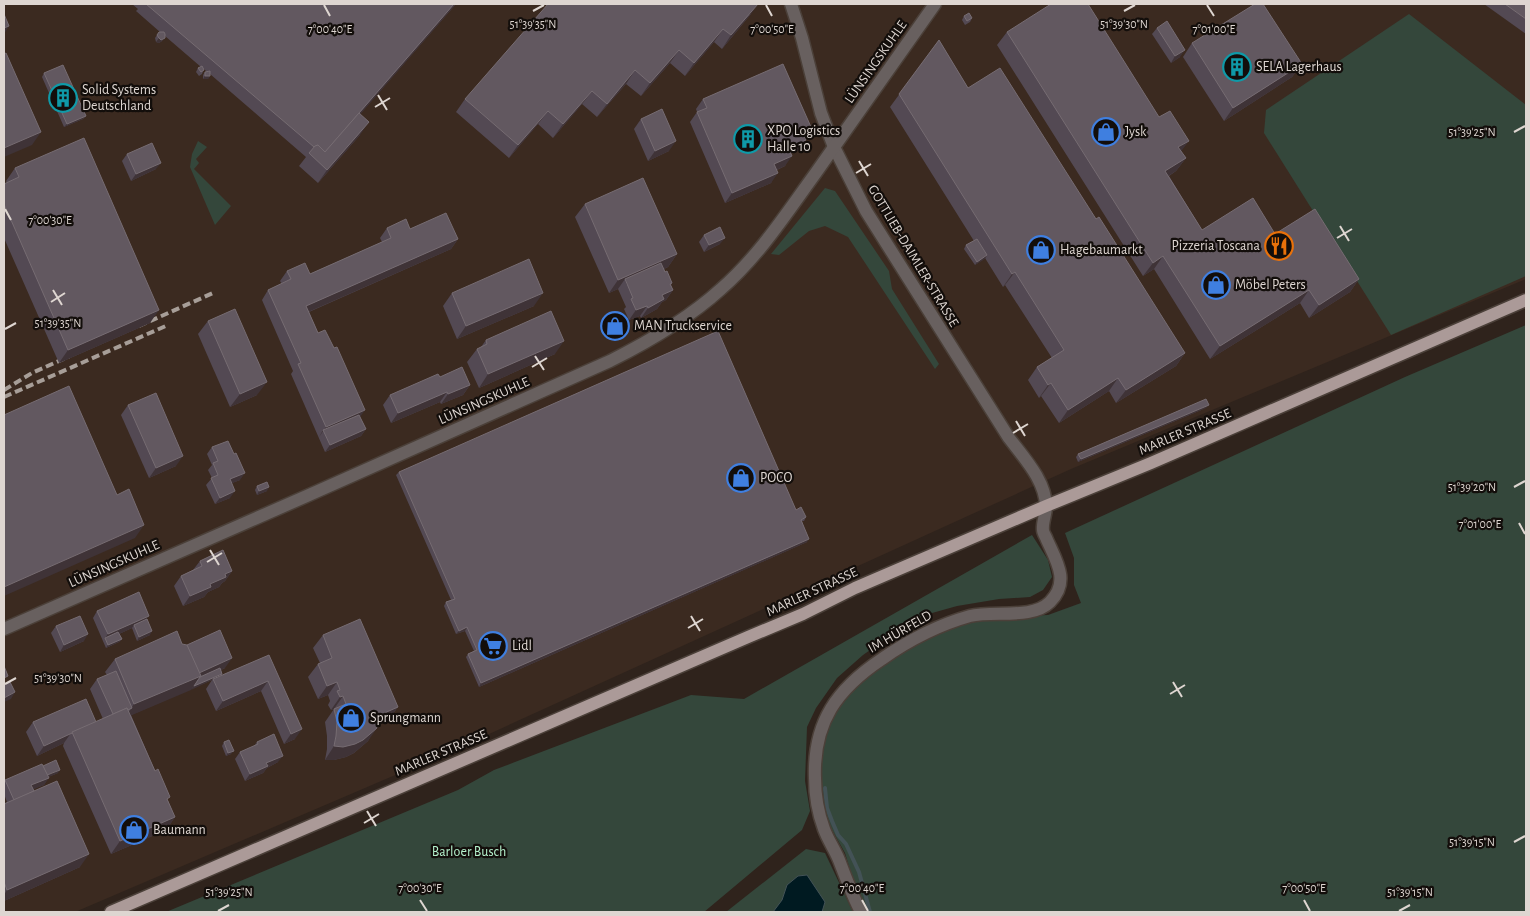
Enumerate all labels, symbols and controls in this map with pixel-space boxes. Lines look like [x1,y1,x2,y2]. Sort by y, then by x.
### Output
street label: LÜNSINGSKUHLE [840,16,910,106]
text: 51°39'35"N [510,18,556,30]
text: 51°39'30"N [1100,18,1148,30]
text: 7°00'40"E [308,23,352,35]
text: 7°00'50"E [750,23,794,35]
text: 7°01'00"E [1193,23,1236,35]
building icon: SELA Lagerhaus [1222,52,1252,82]
place label: SELA Lagerhaus [1256,60,1342,74]
building icon: Solid Systems Deutschland [48,83,78,113]
place label: Solid Systems Deutschland [82,83,156,113]
shop icon: Jysk [1091,117,1121,147]
building icon: XPO Logistics Halle 10 [733,124,763,154]
place label: XPO Logistics Halle 10 [767,124,840,154]
place label: Jysk [1125,125,1147,139]
text: 51°39'25"N [1448,126,1496,138]
street label: GOTTLIEB-DAIMLER-STRASSE [865,183,961,330]
text: 7°00'30"E [28,214,72,226]
restaurant icon: Pizzeria Toscana [1264,231,1294,261]
shop icon: Hagebaumarkt [1026,235,1056,265]
place label: Pizzeria Toscana [1172,239,1261,253]
place label: Hagebaumarkt [1060,243,1143,257]
shop icon: Möbel Peters [1201,270,1231,300]
place label: Möbel Peters [1235,278,1306,292]
shop icon: MAN Truckservice [600,311,630,341]
text: 51°39'35"N [35,317,81,329]
place label: MAN Truckservice [634,319,732,333]
street label: LÜNSINGSKUHLE [435,372,532,427]
street label: MARLER STRASSE [1137,406,1233,458]
shop icon: POCO [726,463,756,493]
place label: POCO [760,471,792,485]
text: 51°39'20"N [1448,481,1496,493]
text: 7°01'00"E [1459,518,1502,530]
street label: LÜNSINGSKUHLE [65,535,162,590]
street label: MARLER STRASSE [764,565,860,619]
street label: IM HÜRFELD [864,606,934,656]
supermarket icon: Lidl [478,631,508,661]
place label: Lidl [512,639,532,653]
text: 51°39'30"N [34,672,82,684]
shop icon: Sprungmann [336,703,366,733]
place label: Sprungmann [370,711,441,725]
street label: MARLER STRASSE [393,727,489,779]
shop icon: Baumann [119,815,149,845]
place label: Baumann [153,823,206,837]
text: 51°39'15"N [1449,836,1495,848]
park label: Barloer Busch [432,845,506,859]
text: 7°00'30"E [398,882,442,894]
text: 7°00'40"E [840,882,884,894]
text: 7°00'50"E [1282,882,1326,894]
text: 51°39'25"N [205,886,253,898]
text: 51°39'15"N [1387,886,1433,898]

